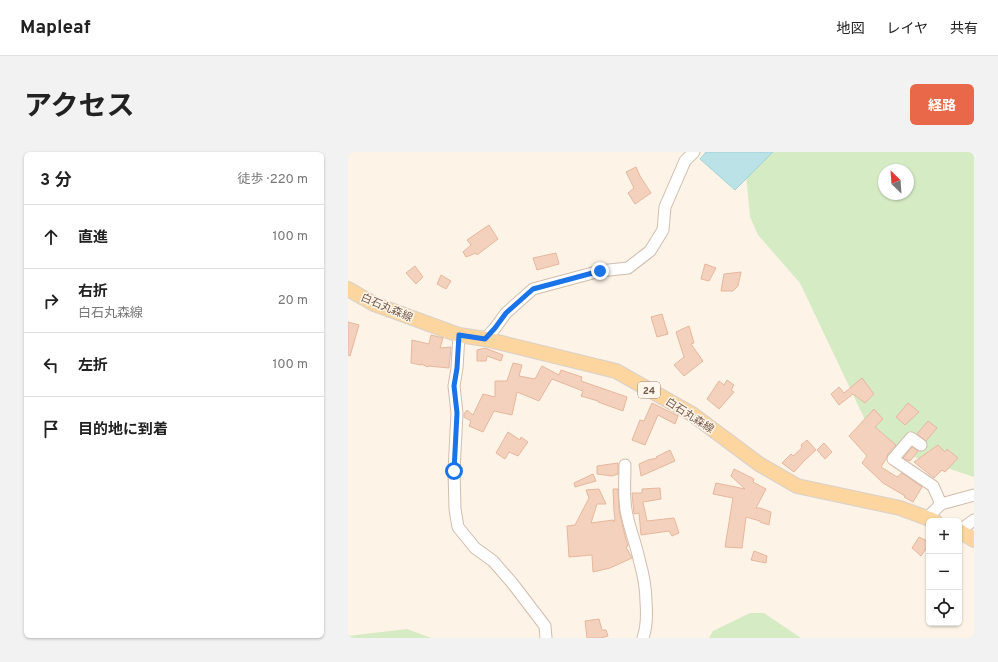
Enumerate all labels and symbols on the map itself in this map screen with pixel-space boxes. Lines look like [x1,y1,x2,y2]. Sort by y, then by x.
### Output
north arrow [878,164,914,200]
route end [591,262,609,280]
street label: 白石丸森線 [359,291,415,325]
road number: 24 [638,382,660,398]
street label: 白石丸森線 [663,395,716,437]
route start [445,462,463,480]

